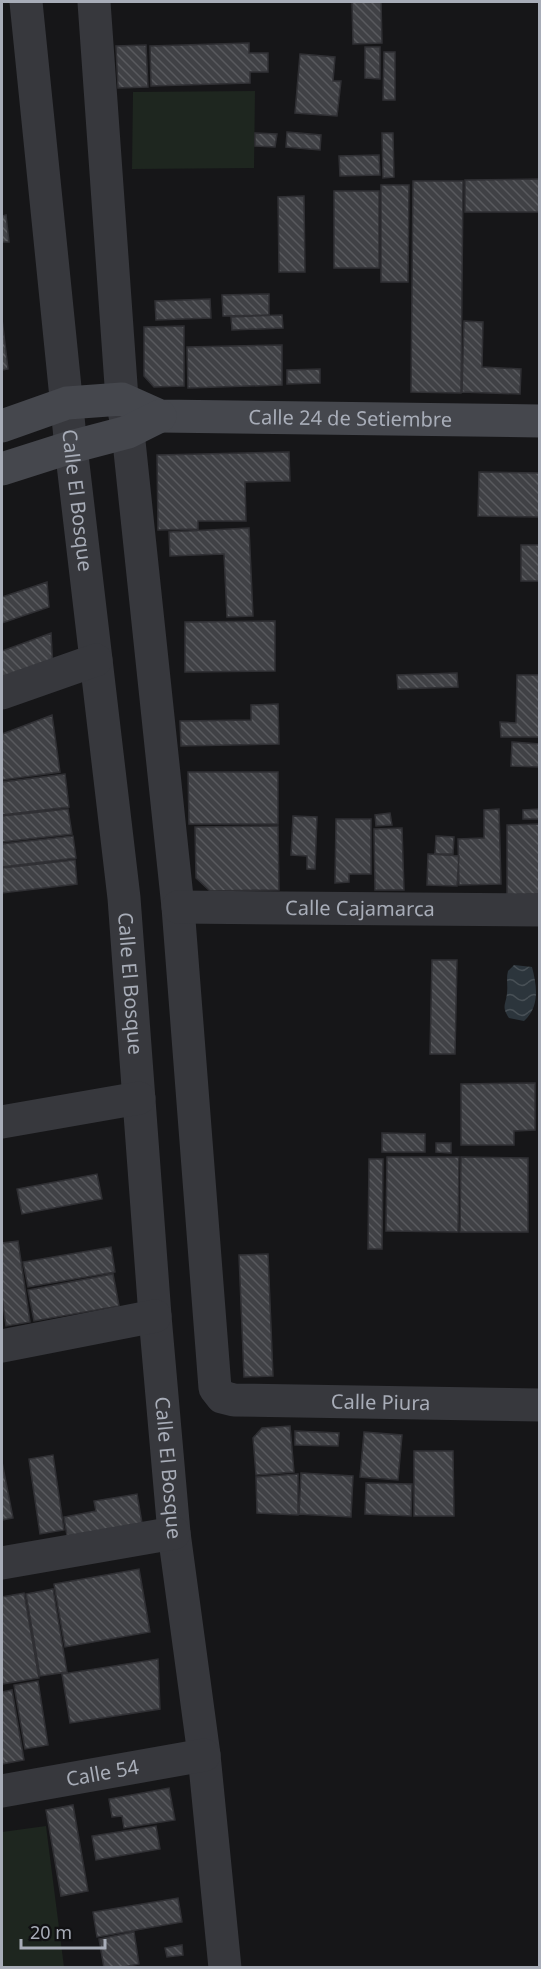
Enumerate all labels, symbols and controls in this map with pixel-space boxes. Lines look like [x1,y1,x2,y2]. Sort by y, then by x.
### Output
street label: Calle 24 de Setiembre [248,403,452,433]
street label: Calle El Bosque [56,428,100,573]
street label: Calle Cajamarca [285,894,435,922]
street label: Calle El Bosque [112,911,150,1056]
street label: Calle Piura [331,1388,431,1416]
street label: Calle El Bosque [149,1396,189,1541]
street label: Calle 54 [64,1753,141,1792]
scale bar [21,1912,105,1950]
text: 20 m [30,1920,72,1944]

